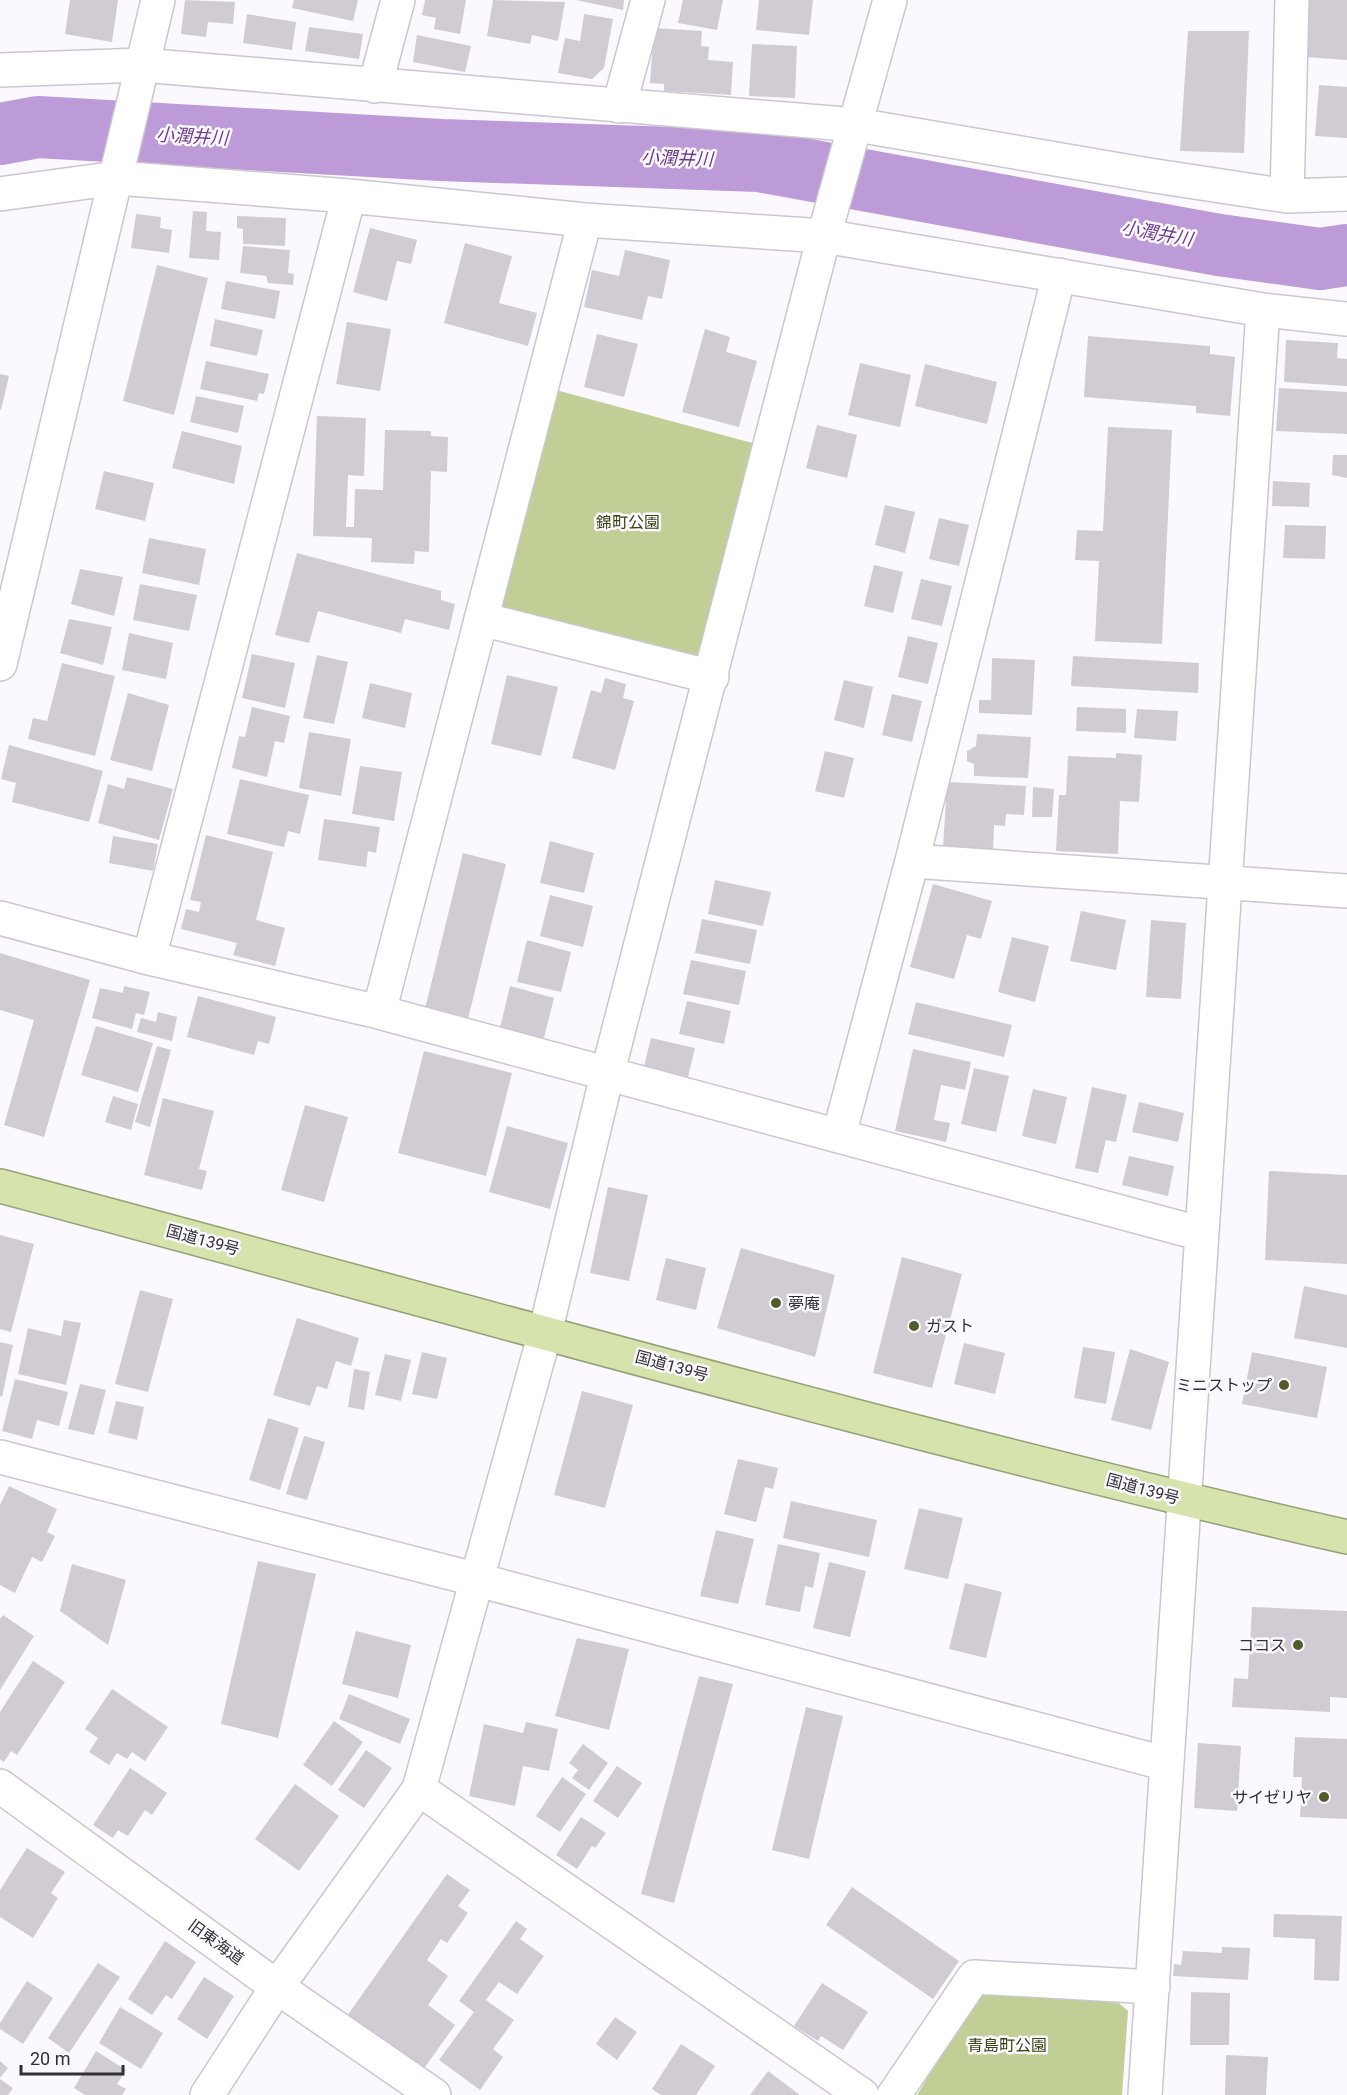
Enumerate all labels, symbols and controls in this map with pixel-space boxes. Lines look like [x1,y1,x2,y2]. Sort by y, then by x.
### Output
water label: 小潤井川 [155,124,230,148]
water label: 小潤井川 [641,146,715,170]
water label: 小潤井川 [1120,216,1196,250]
park label: 錦町公園 [596,513,660,532]
street label: 国道139号 [164,1221,242,1259]
place label: 夢庵 [788,1294,820,1313]
marker: 夢庵 [769,1296,783,1310]
place label: ガスト [926,1317,974,1336]
marker: ガスト [907,1319,921,1333]
street label: 国道139号 [633,1347,711,1385]
place label: ミニストップ [1176,1376,1272,1395]
marker: ミニストップ [1277,1378,1291,1392]
street label: 国道139号 [1104,1470,1182,1508]
place label: ココス [1238,1636,1286,1655]
marker: ココス [1291,1638,1305,1652]
place label: サイゼリヤ [1232,1788,1312,1807]
marker: サイゼリヤ [1317,1790,1331,1804]
street label: 旧東海道 [185,1916,247,1968]
park label: 青島町公園 [967,2036,1047,2055]
scale bar [21,2038,123,2076]
text: 20 m [30,2048,70,2069]

